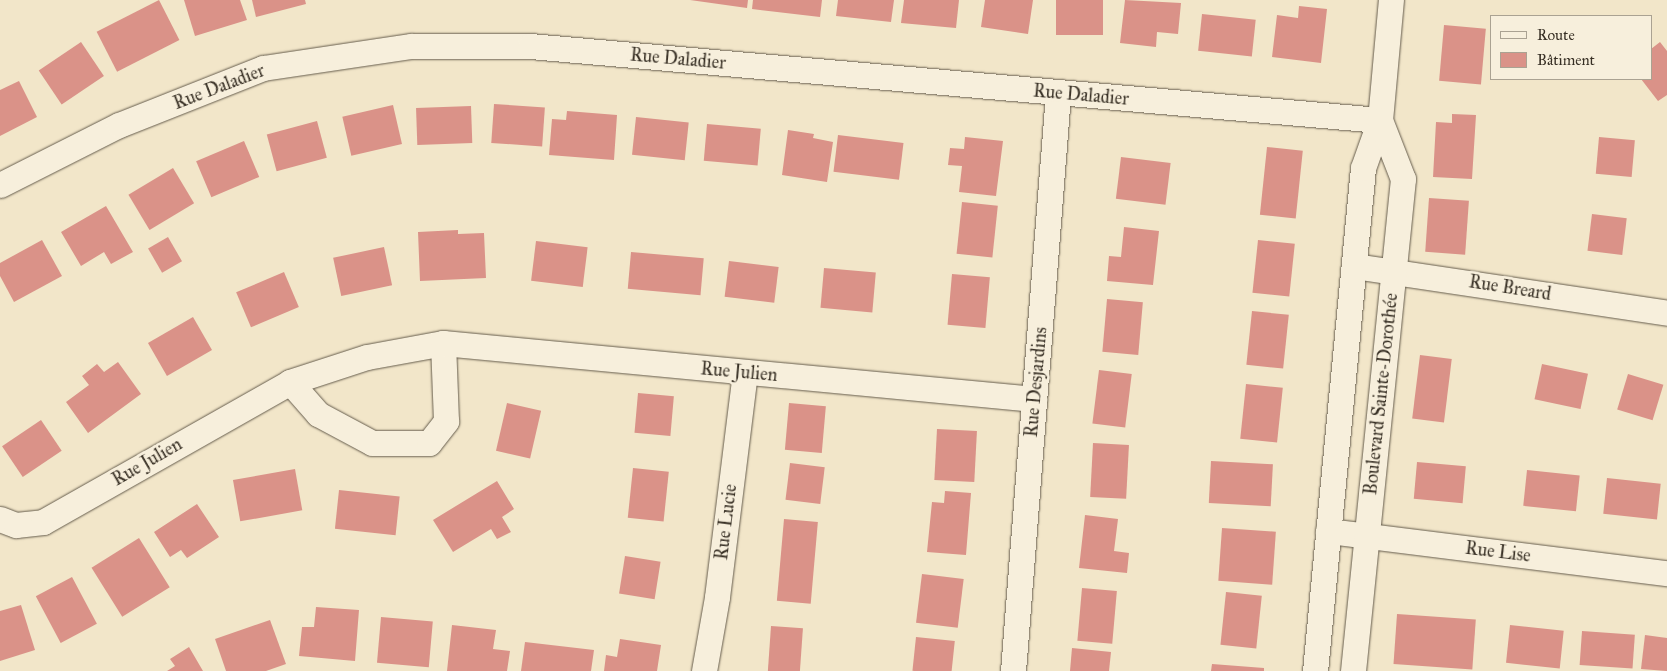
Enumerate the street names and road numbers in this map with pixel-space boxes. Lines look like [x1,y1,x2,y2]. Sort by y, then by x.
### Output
street label: Rue Daladier [629,44,727,74]
street label: Rue Daladier [170,60,268,114]
street label: Rue Daladier [1032,80,1130,110]
street label: Rue Breard [1467,271,1553,305]
street label: Boulevard Sainte-Dorothée [1360,292,1402,496]
street label: Rue Desjardins [1020,326,1052,438]
street label: Rue Julien [700,358,778,386]
street label: Rue Julien [108,433,186,491]
street label: Rue Lucie [711,483,741,561]
street label: Rue Lise [1464,537,1532,567]

